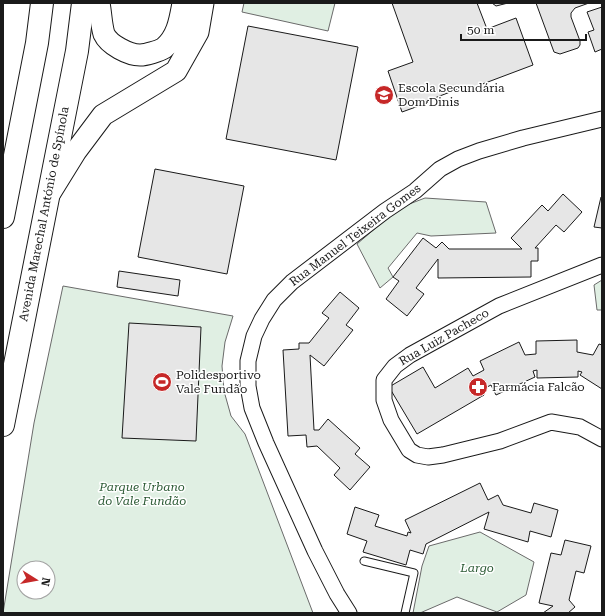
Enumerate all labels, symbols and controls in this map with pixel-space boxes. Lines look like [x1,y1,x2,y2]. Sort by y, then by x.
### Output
scale bar [461,16,586,42]
text: 50 m [467,23,494,37]
place label: Escola Secundária Dom Dinis [398,81,505,109]
school or university icon: Escola Secundária Dom Dinis [373,84,395,106]
street label: Avenida Marechal António de Spínola [16,105,72,323]
street label: Rua Manuel Teixeira Gomes [287,181,424,289]
street label: Rua Luiz Pacheco [397,306,491,368]
place label: Polidesportivo Vale Fundão [176,368,261,396]
sports icon: Polidesportivo Vale Fundão [151,371,173,393]
pharmacy icon: Farmácia Falcão [467,376,489,398]
place label: Farmácia Falcão [492,380,585,394]
park label: Parque Urbano do Vale Fundão [98,480,186,508]
north arrow [16,560,56,600]
park label: Largo [459,561,494,575]
text: N [38,576,53,588]

